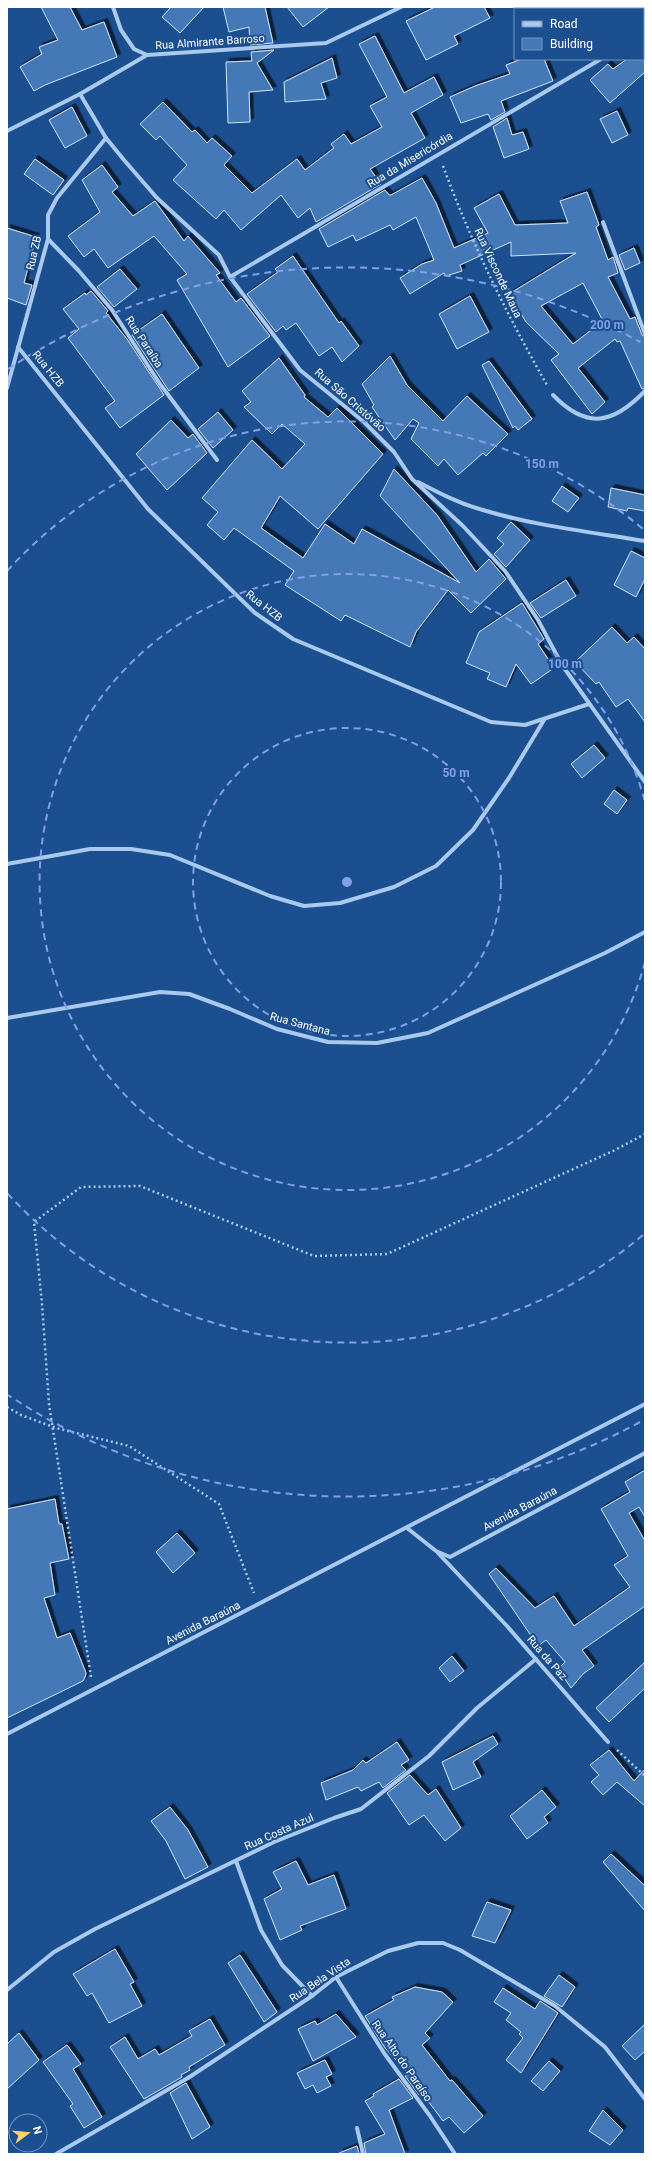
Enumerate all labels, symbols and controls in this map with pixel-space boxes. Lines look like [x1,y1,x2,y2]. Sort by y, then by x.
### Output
legend [514,8,644,60]
text: Road [550,17,578,31]
street label: Rua Almirante Barroso [155,32,265,52]
text: Building [550,37,593,51]
street label: Rua da Misericórdia [365,129,455,191]
street label: Rua Visconde Maua [472,226,524,320]
street label: Rua ZB [24,234,44,272]
street label: Rua Paraíba [123,314,165,370]
text: 200 m [590,318,624,332]
street label: Rua HZB [29,348,67,390]
street label: Rua São Cristóvão [312,366,388,434]
text: 150 m [525,457,559,471]
street label: Rua HZB [243,588,285,624]
text: 100 m [548,657,582,671]
text: 50 m [442,766,470,780]
centre of rings [340,875,354,889]
street label: Rua Santana [268,1010,332,1038]
street label: Avenida Baraúna [481,1484,559,1534]
street label: Avenida Baraúna [163,1599,243,1647]
street label: Rua da Paz [524,1633,570,1683]
street label: Rua Costa Azul [242,1811,316,1853]
street label: Rua Bela Vista [287,1955,353,2005]
street label: Rua Alto do Paraíso [369,2018,435,2104]
north arrow [8,2113,48,2153]
text: N [30,2125,45,2136]

